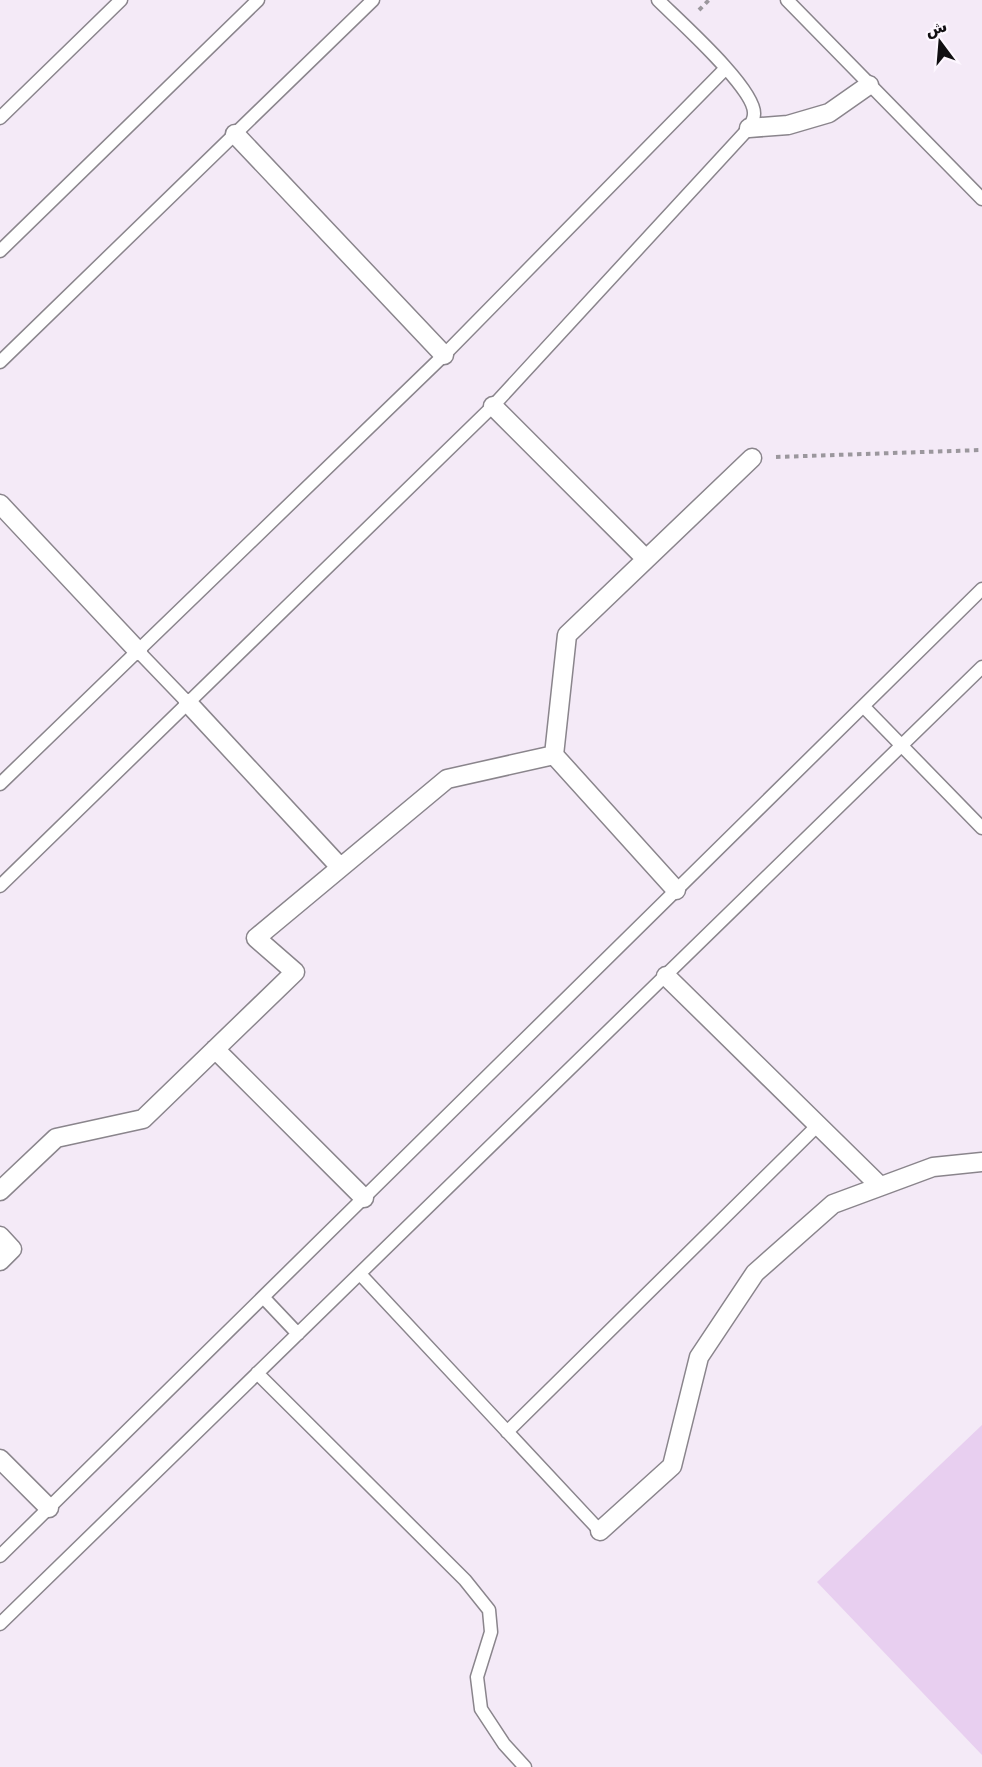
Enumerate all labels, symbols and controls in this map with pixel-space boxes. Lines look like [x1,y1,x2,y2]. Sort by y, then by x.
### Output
north arrow [910,12,970,72]
text: ش [923,16,949,40]

